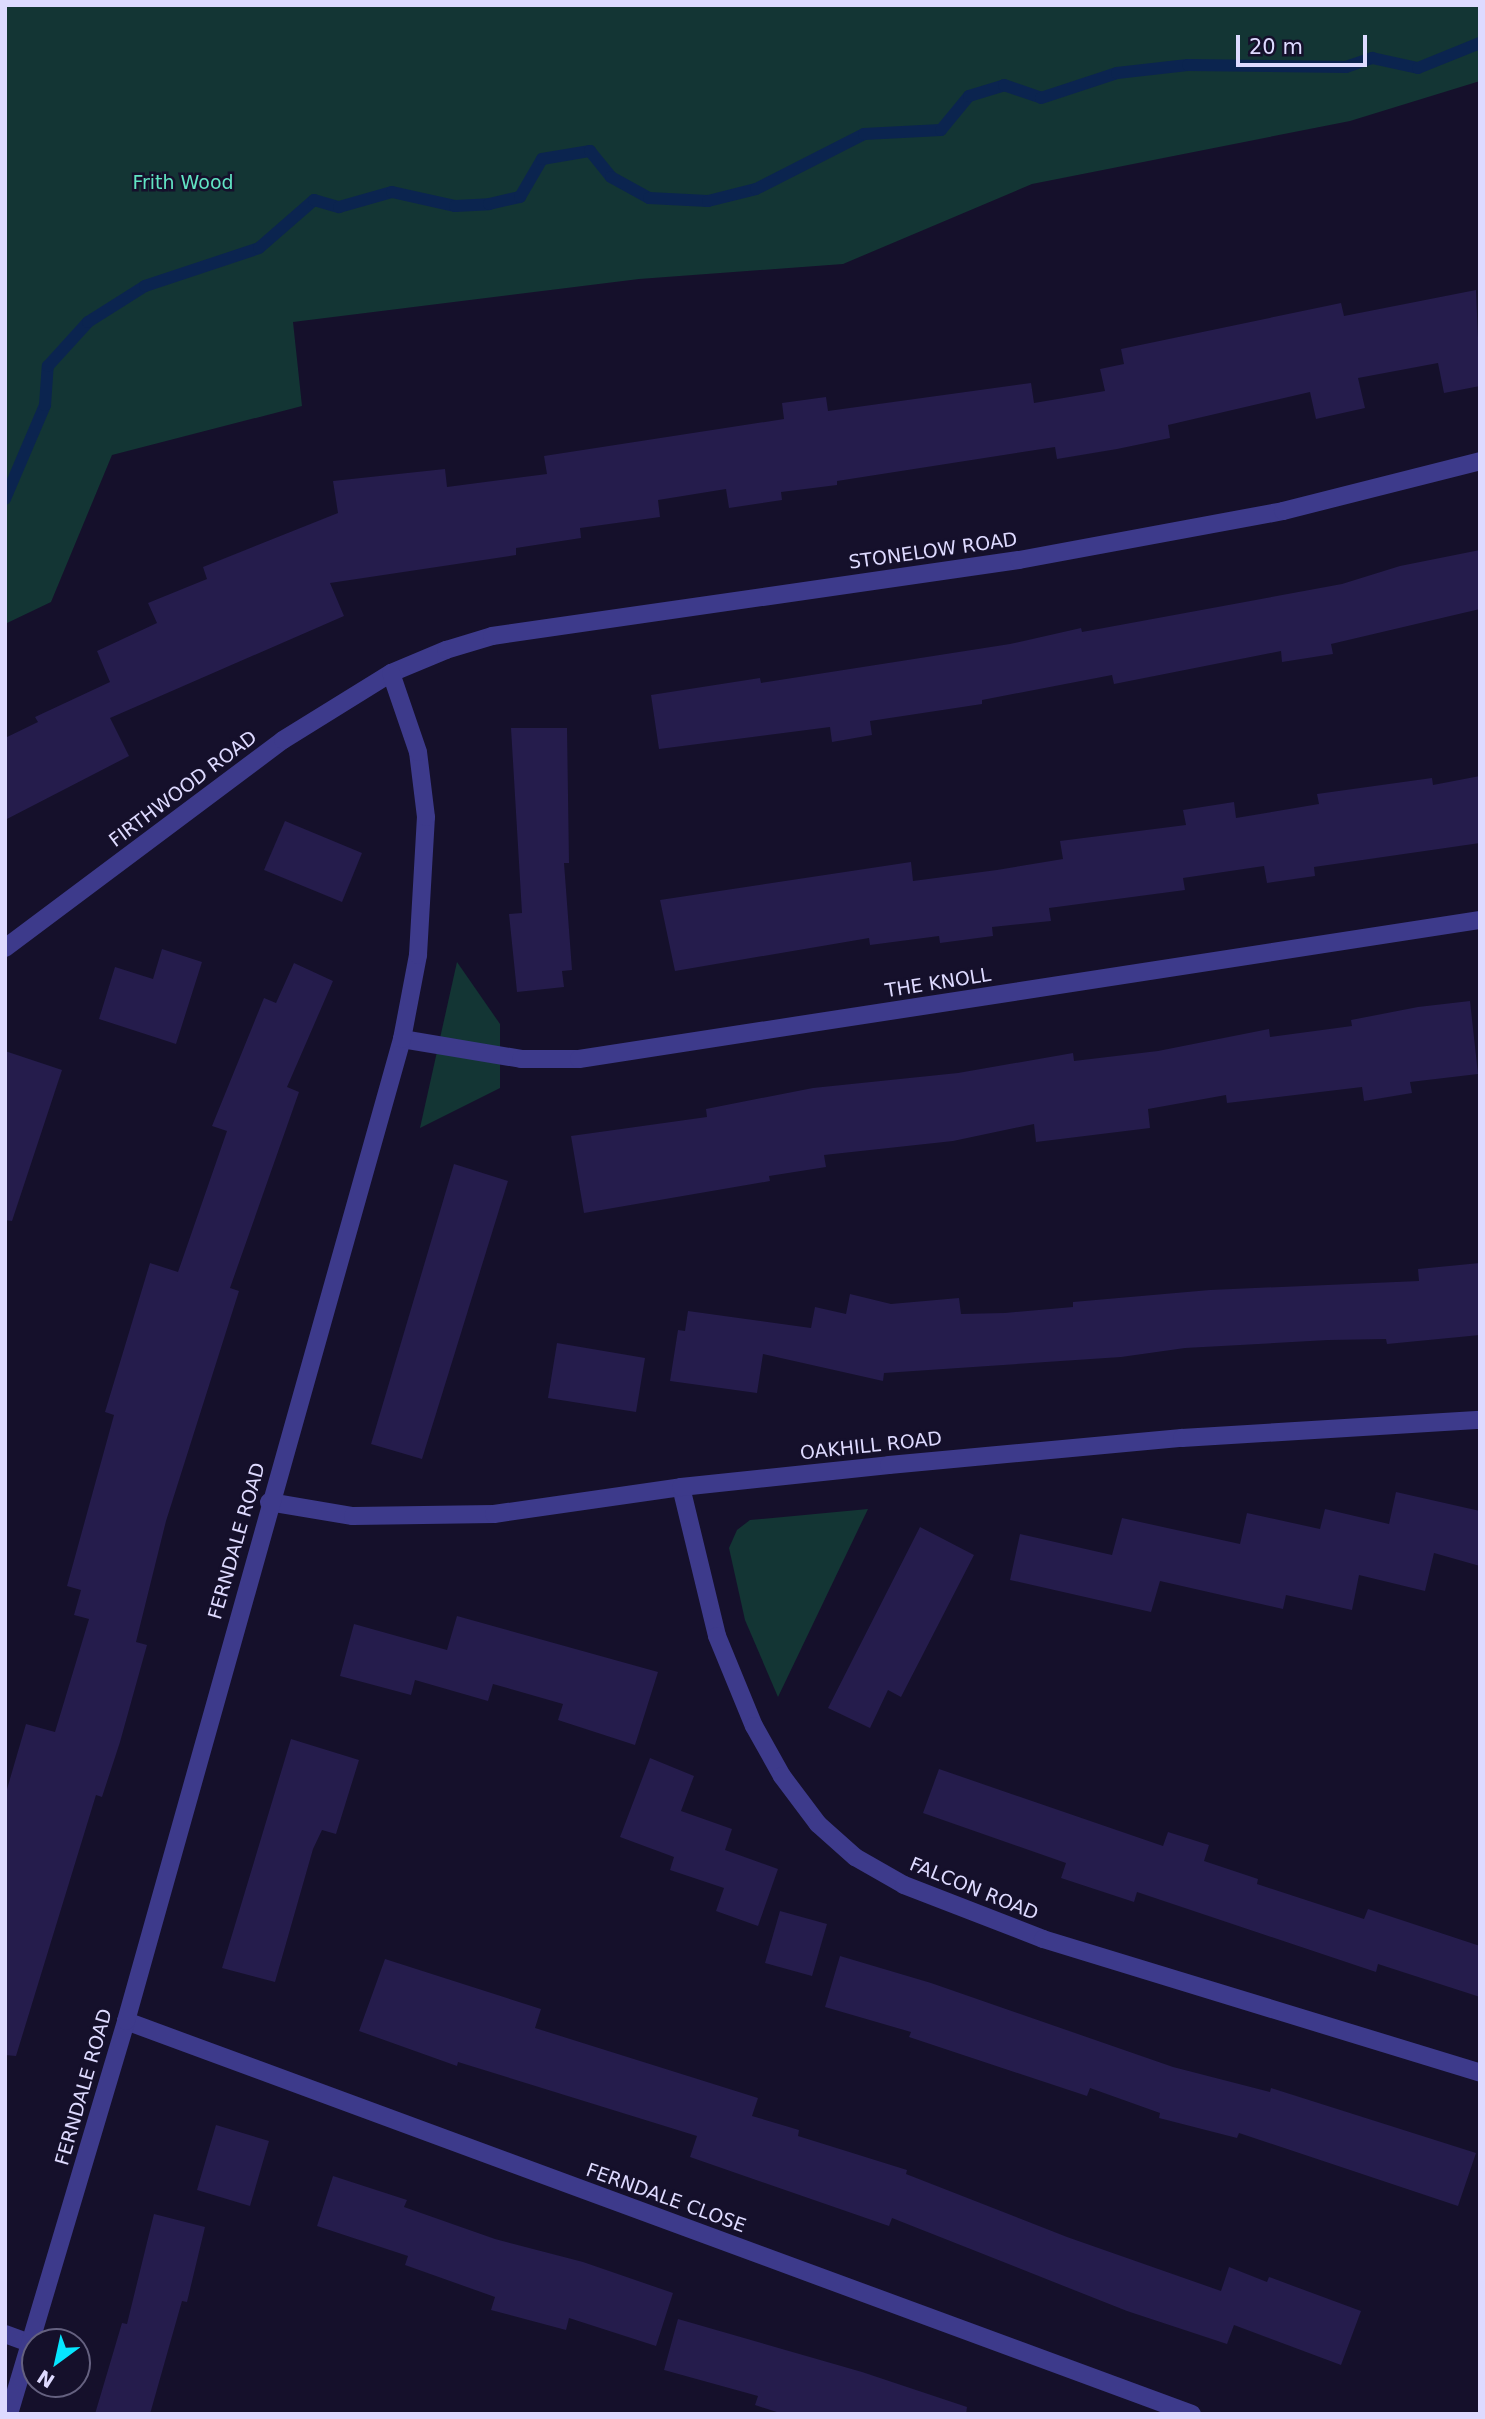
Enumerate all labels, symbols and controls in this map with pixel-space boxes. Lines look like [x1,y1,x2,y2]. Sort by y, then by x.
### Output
scale bar [1240,21,1371,65]
text: 20 m [1249,35,1303,59]
park label: Frith Wood [132,172,234,194]
street label: STONELOW ROAD [847,528,1019,574]
street label: FIRTHWOOD ROAD [105,726,261,852]
street label: THE KNOLL [884,963,992,1003]
street label: OAKHILL ROAD [799,1427,943,1465]
street label: FERNDALE ROAD [204,1460,270,1622]
street label: FALCON ROAD [906,1853,1042,1925]
street label: FERNDALE ROAD [51,2006,117,2168]
street label: FERNDALE CLOSE [583,2158,749,2238]
north arrow [21,2328,91,2398]
text: N [33,2365,58,2392]

